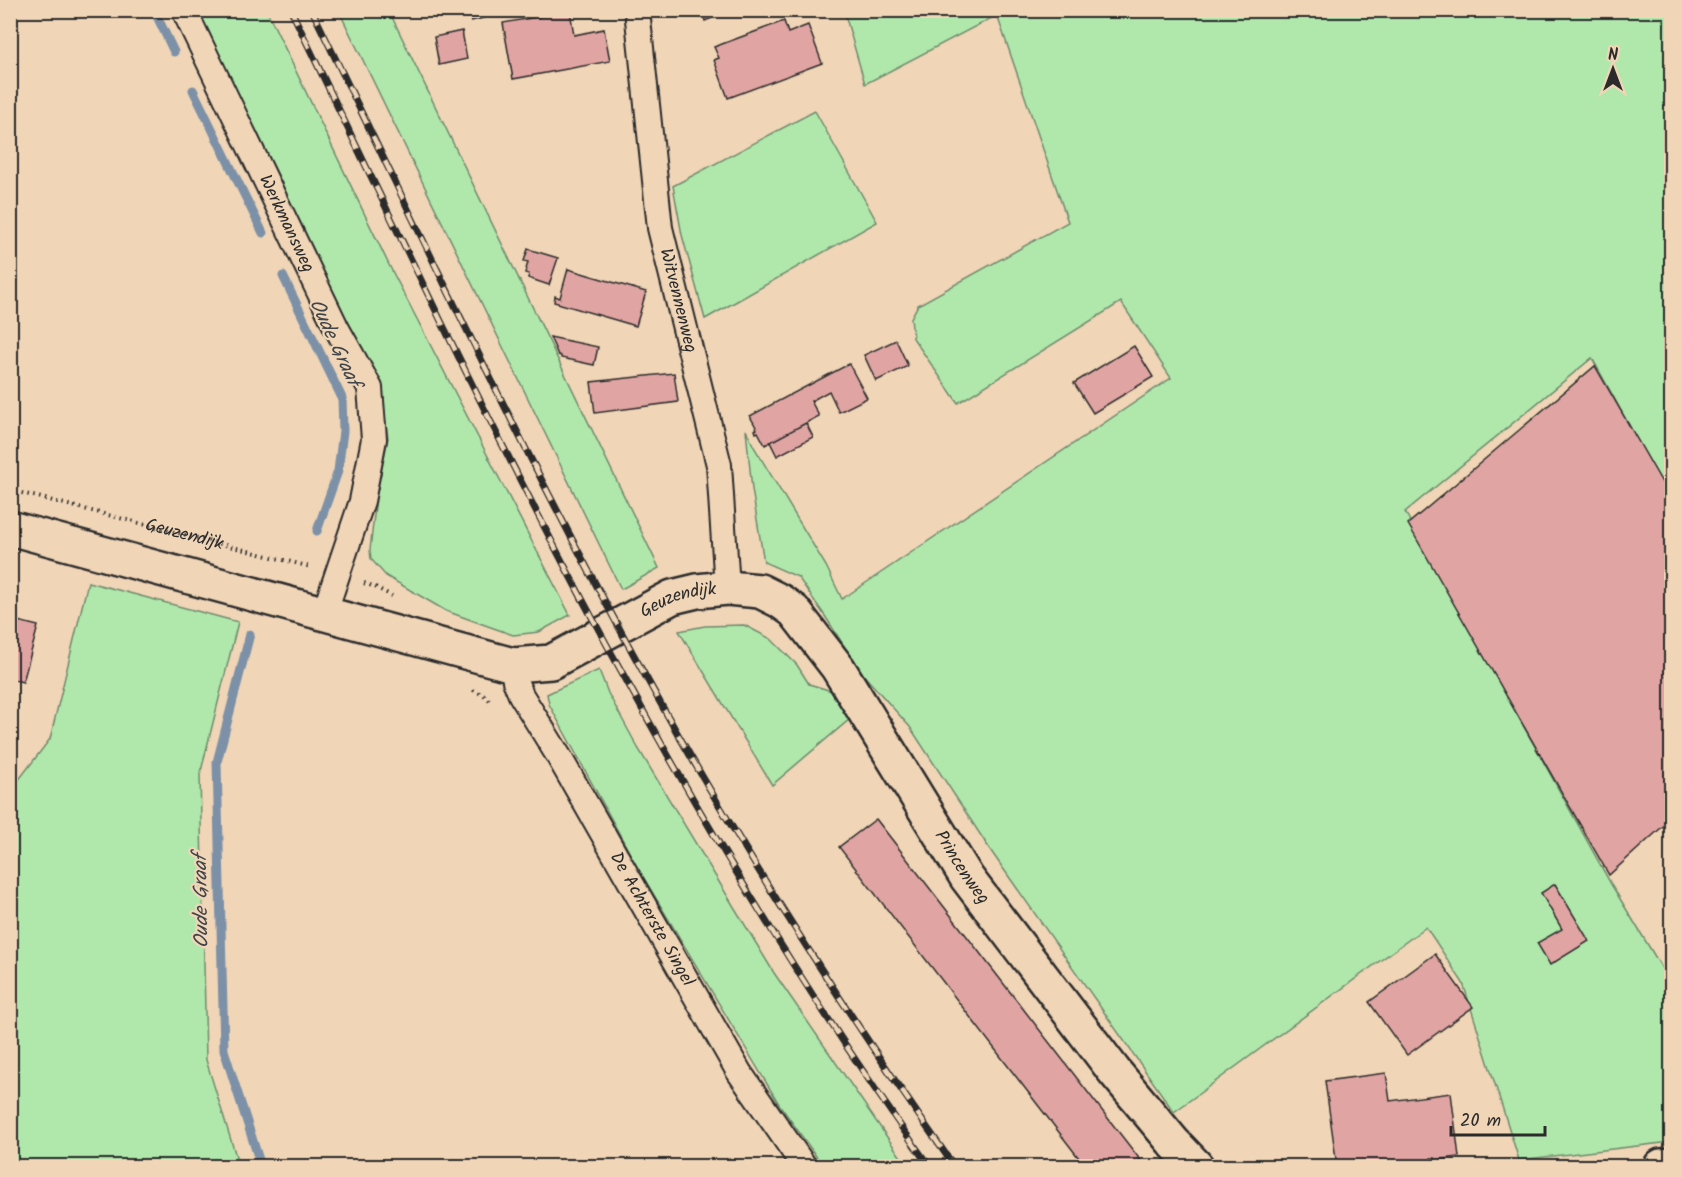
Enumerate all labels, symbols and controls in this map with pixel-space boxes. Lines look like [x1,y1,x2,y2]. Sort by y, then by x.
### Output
north arrow [1583,39,1643,99]
text: N [1608,43,1618,68]
street label: Werkmansweg [251,170,322,278]
street label: Witvennenweg [651,245,705,356]
water label: Oude Graaf [300,294,371,397]
street label: Geuzendijk [142,511,227,559]
street label: Geuzendijk [635,575,718,626]
street label: Princenweg [926,824,997,911]
street label: De Achterste Singel [602,846,702,993]
water label: Oude Graaf [185,848,219,948]
scale bar [1451,1099,1546,1137]
text: 20 m [1460,1107,1501,1136]

